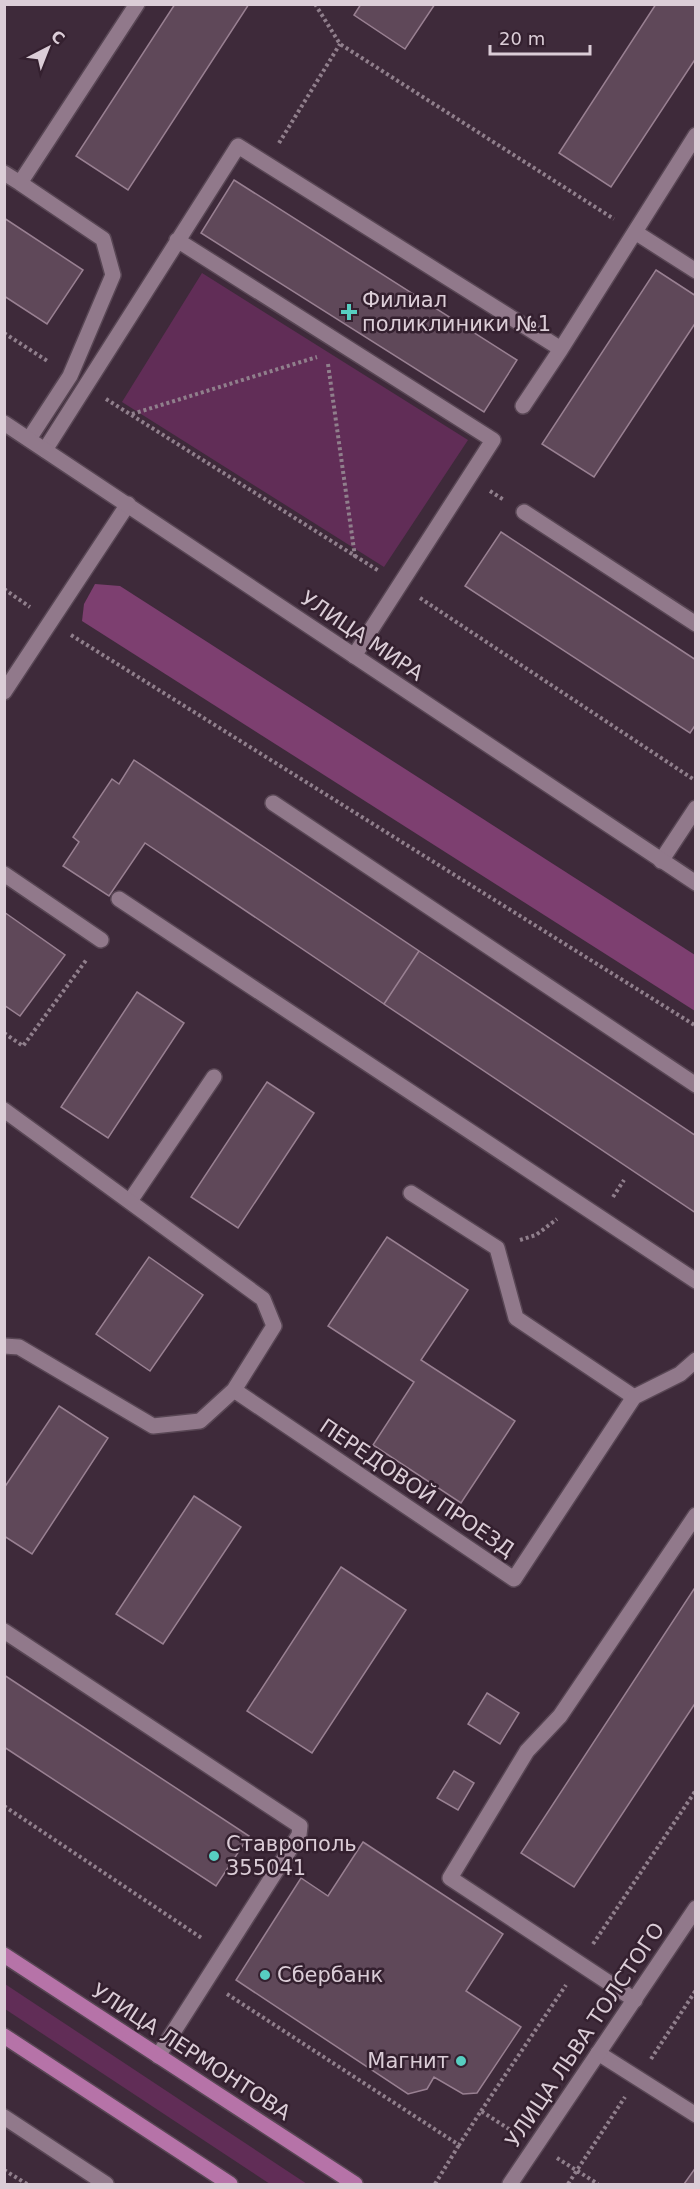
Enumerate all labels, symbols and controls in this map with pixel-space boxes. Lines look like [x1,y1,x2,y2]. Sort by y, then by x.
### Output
north arrow [18,18,78,78]
scale bar [490,18,590,56]
text: С [47,26,68,48]
text: 20 m [499,28,545,49]
place label: Филиал поликлиники №1 [362,288,551,336]
marker: Филиал поликлиники №1 [340,303,358,321]
street label: УЛИЦА МИРА [296,586,428,686]
street label: ПЕРЕДОВОЙ ПРОЕЗД [315,1413,519,1562]
place label: Ставрополь 355041 [226,1832,357,1880]
marker: Ставрополь 355041 [207,1849,221,1863]
street label: УЛИЦА ЛЬВА ТОЛСТОГО [501,1918,669,2152]
place label: Сбербанк [277,1963,383,1987]
marker: Сбербанк [258,1968,272,1982]
street label: УЛИЦА ЛЕРМОНТОВА [87,1979,295,2126]
place label: Магнит [367,2049,449,2073]
marker: Магнит [454,2054,468,2068]

